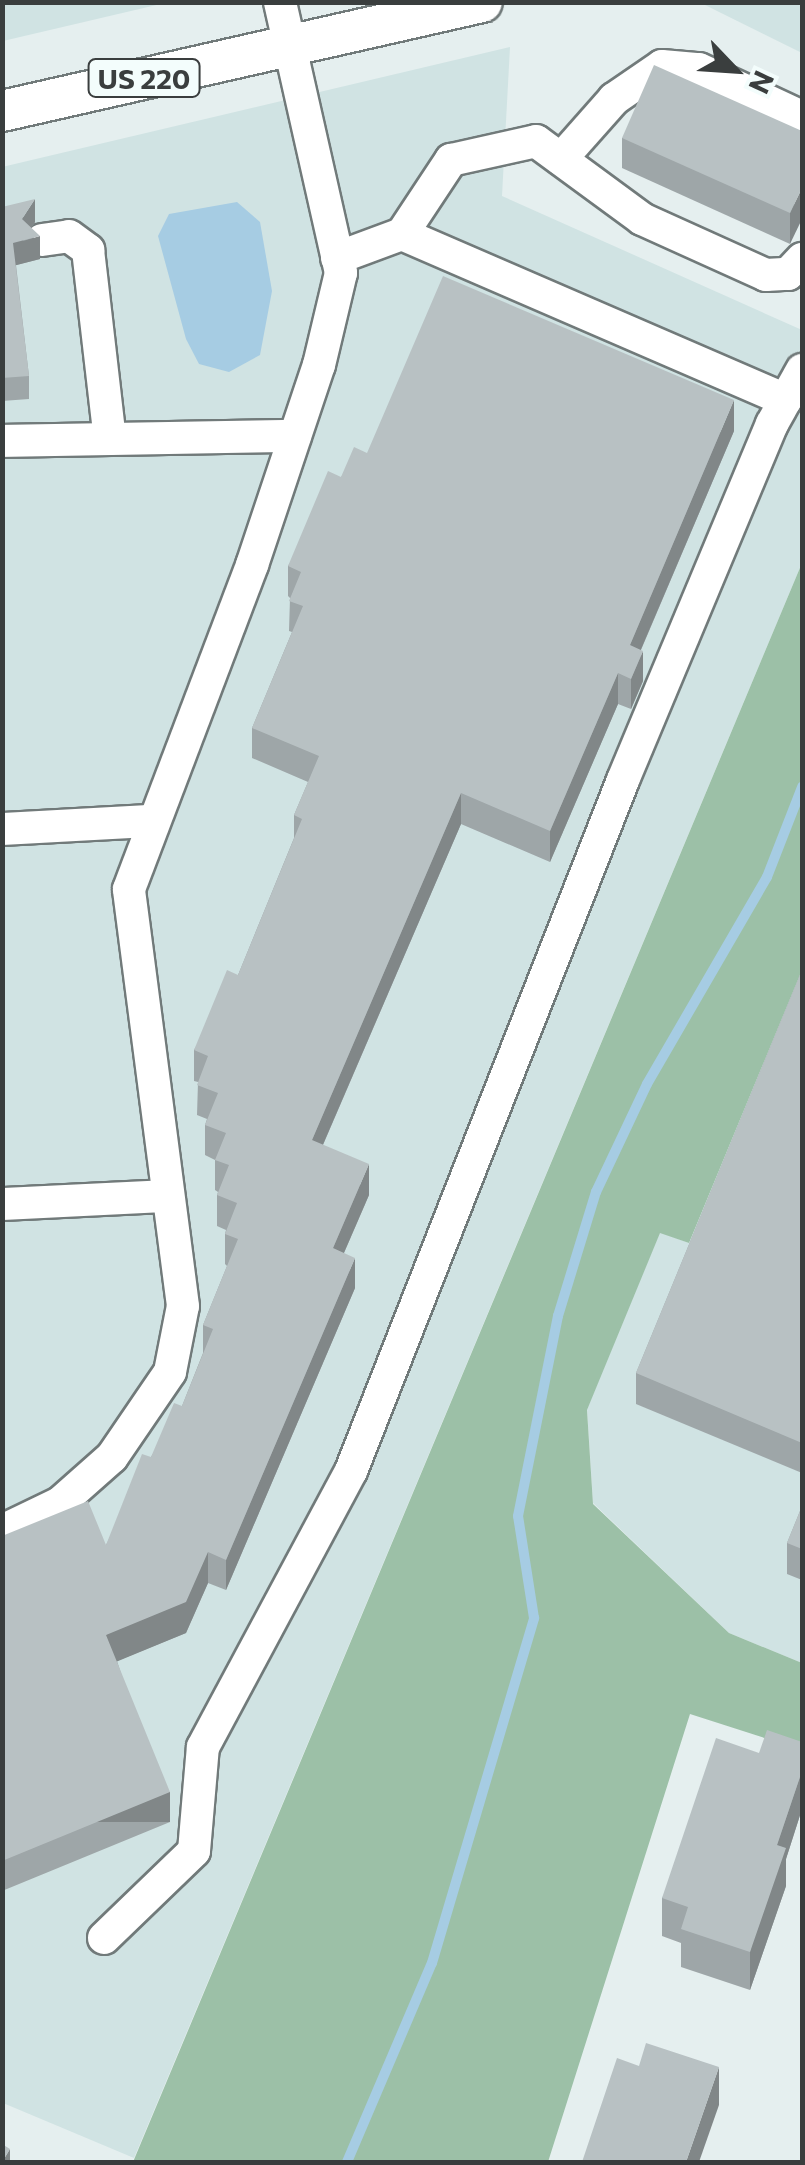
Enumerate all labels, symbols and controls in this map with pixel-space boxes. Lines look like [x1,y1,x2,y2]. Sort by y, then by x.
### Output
north arrow [685,20,785,120]
road number: US 220 [86,55,202,101]
text: N [742,66,782,99]

